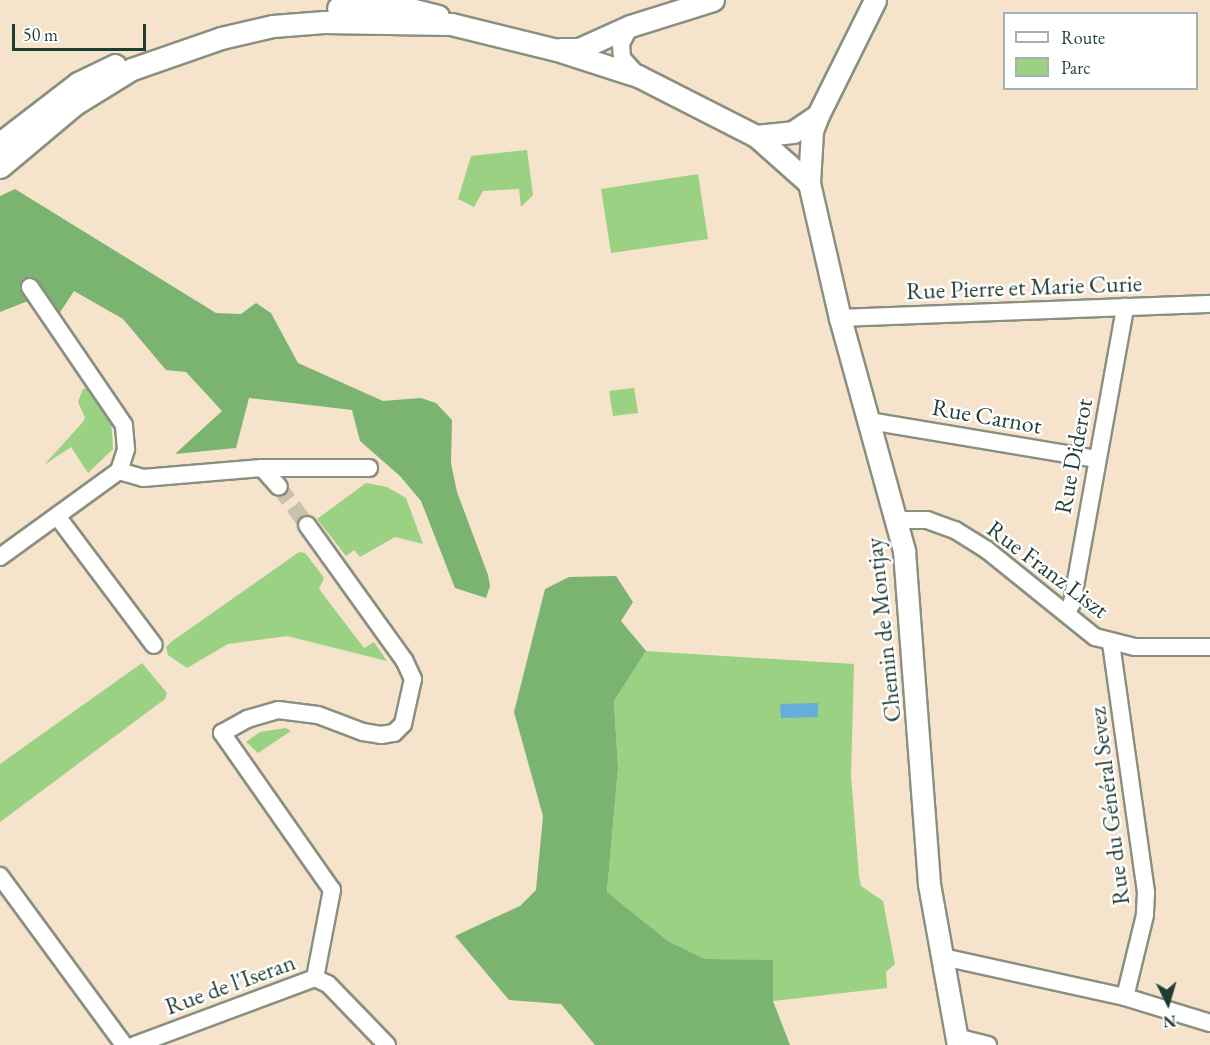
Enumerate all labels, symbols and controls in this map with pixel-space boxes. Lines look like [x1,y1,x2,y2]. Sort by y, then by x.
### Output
scale bar [15,12,148,50]
legend [1003,12,1198,90]
text: 50 m [23,23,58,46]
text: Route [1061,26,1105,49]
text: Parc [1061,56,1091,79]
street label: Rue Pierre et Marie Curie [906,268,1142,306]
street label: Rue Carnot [930,392,1044,440]
street label: Rue Diderot [1048,396,1098,516]
street label: Rue Franz Liszt [982,514,1114,624]
street label: Chemin de Montjay [859,536,907,724]
street label: Rue du Général Sevez [1083,705,1135,907]
street label: Rue de l'Iseran [161,947,299,1021]
north arrow [1138,973,1198,1033]
text: N [1162,1010,1177,1032]

